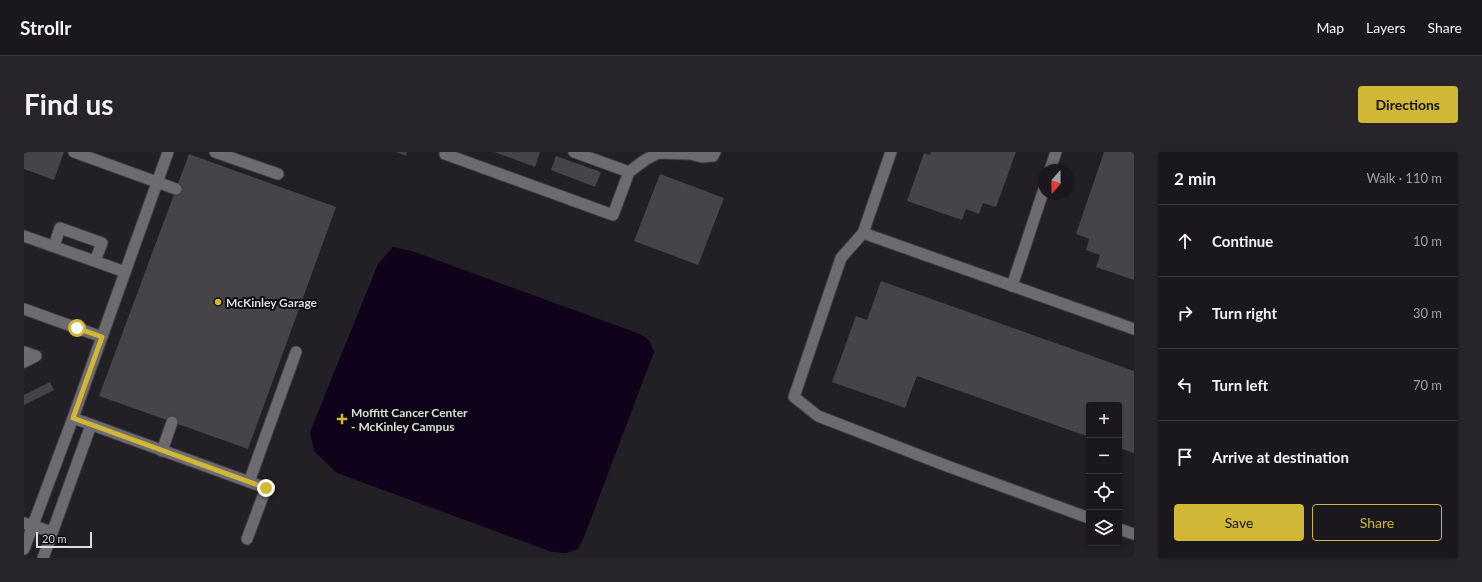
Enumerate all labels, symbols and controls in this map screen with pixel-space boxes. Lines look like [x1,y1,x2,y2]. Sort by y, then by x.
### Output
text: Strollr [20,16,71,39]
text: Map [1316,19,1344,36]
text: Layers [1366,19,1406,36]
text: Share [1428,19,1462,36]
button: Directions [1358,86,1458,123]
text: Find us [24,87,114,121]
north arrow [1038,164,1074,200]
text: 2 min [1174,168,1216,189]
text: Walk · 110 m [1366,170,1442,186]
icon: ahead [1174,230,1196,252]
text: Continue [1212,232,1273,250]
text: 10 m [1413,233,1442,249]
place label: McKinley Garage [226,295,318,310]
marker: McKinley Garage [213,297,223,307]
icon: right [1174,302,1196,324]
text: Turn right [1212,304,1277,322]
text: 30 m [1413,305,1442,321]
route start [68,319,86,337]
icon: left [1174,374,1196,396]
text: Turn left [1212,376,1268,394]
text: 70 m [1413,377,1442,393]
map controls [1086,402,1122,546]
button: + [1086,402,1122,438]
place label: Moffitt Cancer Center - McKinley Campus [351,405,468,434]
marker: Moffitt Cancer Center - McKinley Campus [336,413,348,425]
button: − [1086,438,1122,474]
icon: arrive [1174,446,1196,468]
text: Arrive at destination [1212,448,1349,466]
button: locate [1086,474,1122,510]
route end [257,479,275,497]
button: Save [1174,504,1304,541]
button: Share [1312,504,1442,541]
button: layers [1086,510,1122,546]
scale bar [36,530,92,549]
text: 20 m [42,532,67,545]

